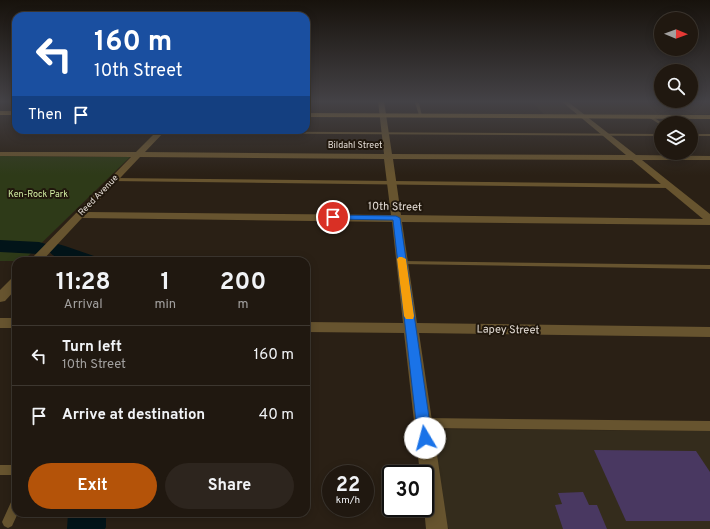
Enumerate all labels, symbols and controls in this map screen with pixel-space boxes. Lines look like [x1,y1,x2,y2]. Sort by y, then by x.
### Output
north arrow [654,12,698,56]
map controls [654,12,698,160]
text: 160 m [94,25,172,61]
icon: left [28,28,80,80]
text: 10th Street [94,60,183,83]
button: search [654,64,698,108]
icon: arrive [70,104,92,126]
text: Then [28,106,62,125]
button: layers [654,116,698,160]
street label: Bildahl Street [328,140,382,151]
street label: Reed Avenue [76,172,121,218]
park label: Ken-Rock Park [8,189,68,200]
pin [316,200,350,234]
street label: 10th Street [368,200,422,214]
icon: arrive [322,206,344,228]
text: 11:28 [56,268,111,298]
text: 1 [160,268,170,298]
text: 200 [220,268,266,298]
text: Arrival [64,297,103,313]
text: min [154,297,176,313]
text: m [238,297,249,313]
street label: Lapey Street [476,322,540,338]
text: Turn left [62,338,122,357]
icon: left [28,345,50,367]
text: 160 m [254,346,294,365]
text: 10th Street [62,357,126,373]
icon: arrive [28,405,50,427]
text: Arrive at destination [62,406,205,425]
text: 40 m [259,406,294,425]
position arrow [404,417,446,459]
button: Exit [28,463,157,509]
button: Share [165,463,294,509]
speed limit sign: 30 [382,465,434,517]
text: 22 [336,473,360,499]
text: km/h [336,494,360,507]

